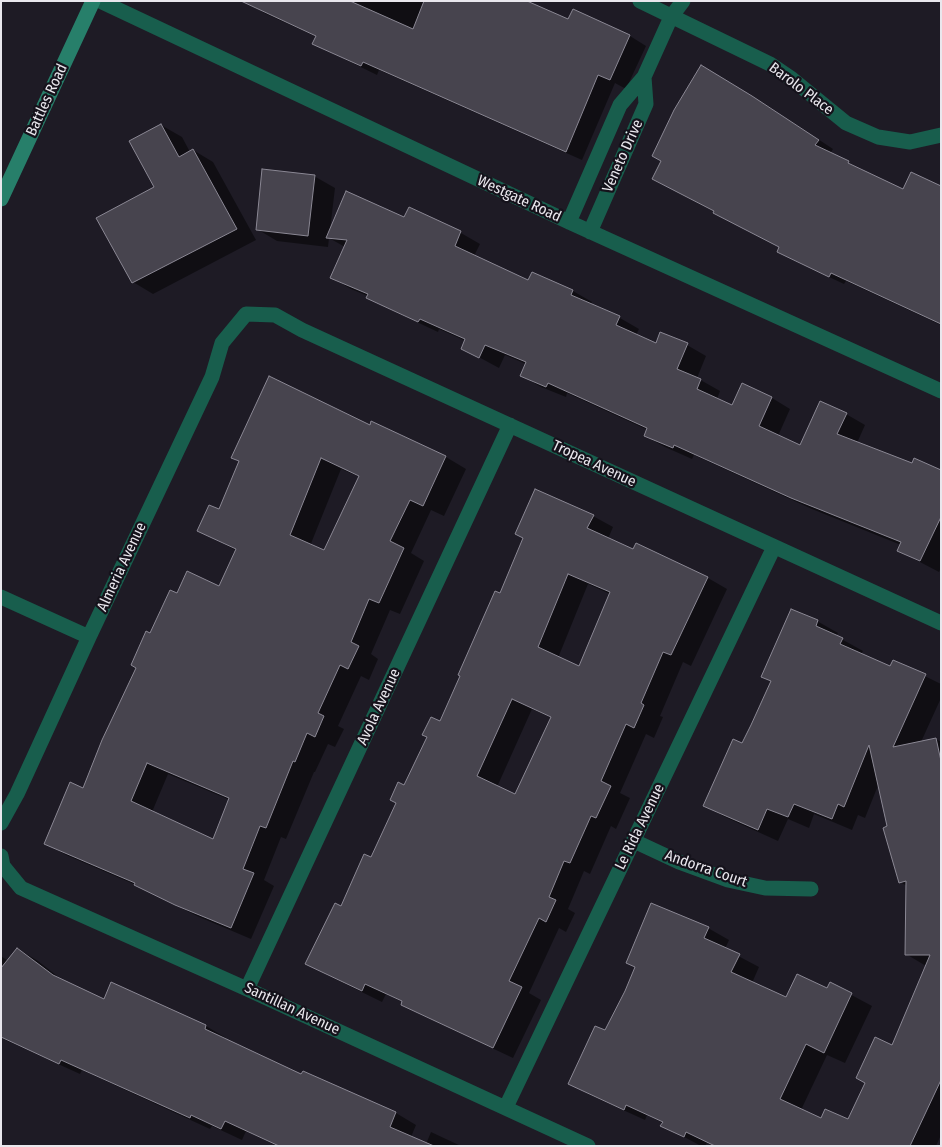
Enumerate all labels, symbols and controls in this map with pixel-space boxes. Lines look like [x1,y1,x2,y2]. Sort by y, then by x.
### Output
street label: Barolo Place [765,59,837,119]
street label: Battles Road [22,61,72,139]
street label: Veneto Drive [599,117,647,195]
street label: Westgate Road [474,172,564,226]
street label: Tropea Avenue [549,437,639,491]
street label: Almeria Avenue [94,520,150,614]
street label: Avola Avenue [353,666,405,748]
street label: Le Rida Avenue [611,781,669,873]
street label: Andorra Court [663,847,749,891]
street label: Santillan Avenue [241,979,343,1039]

